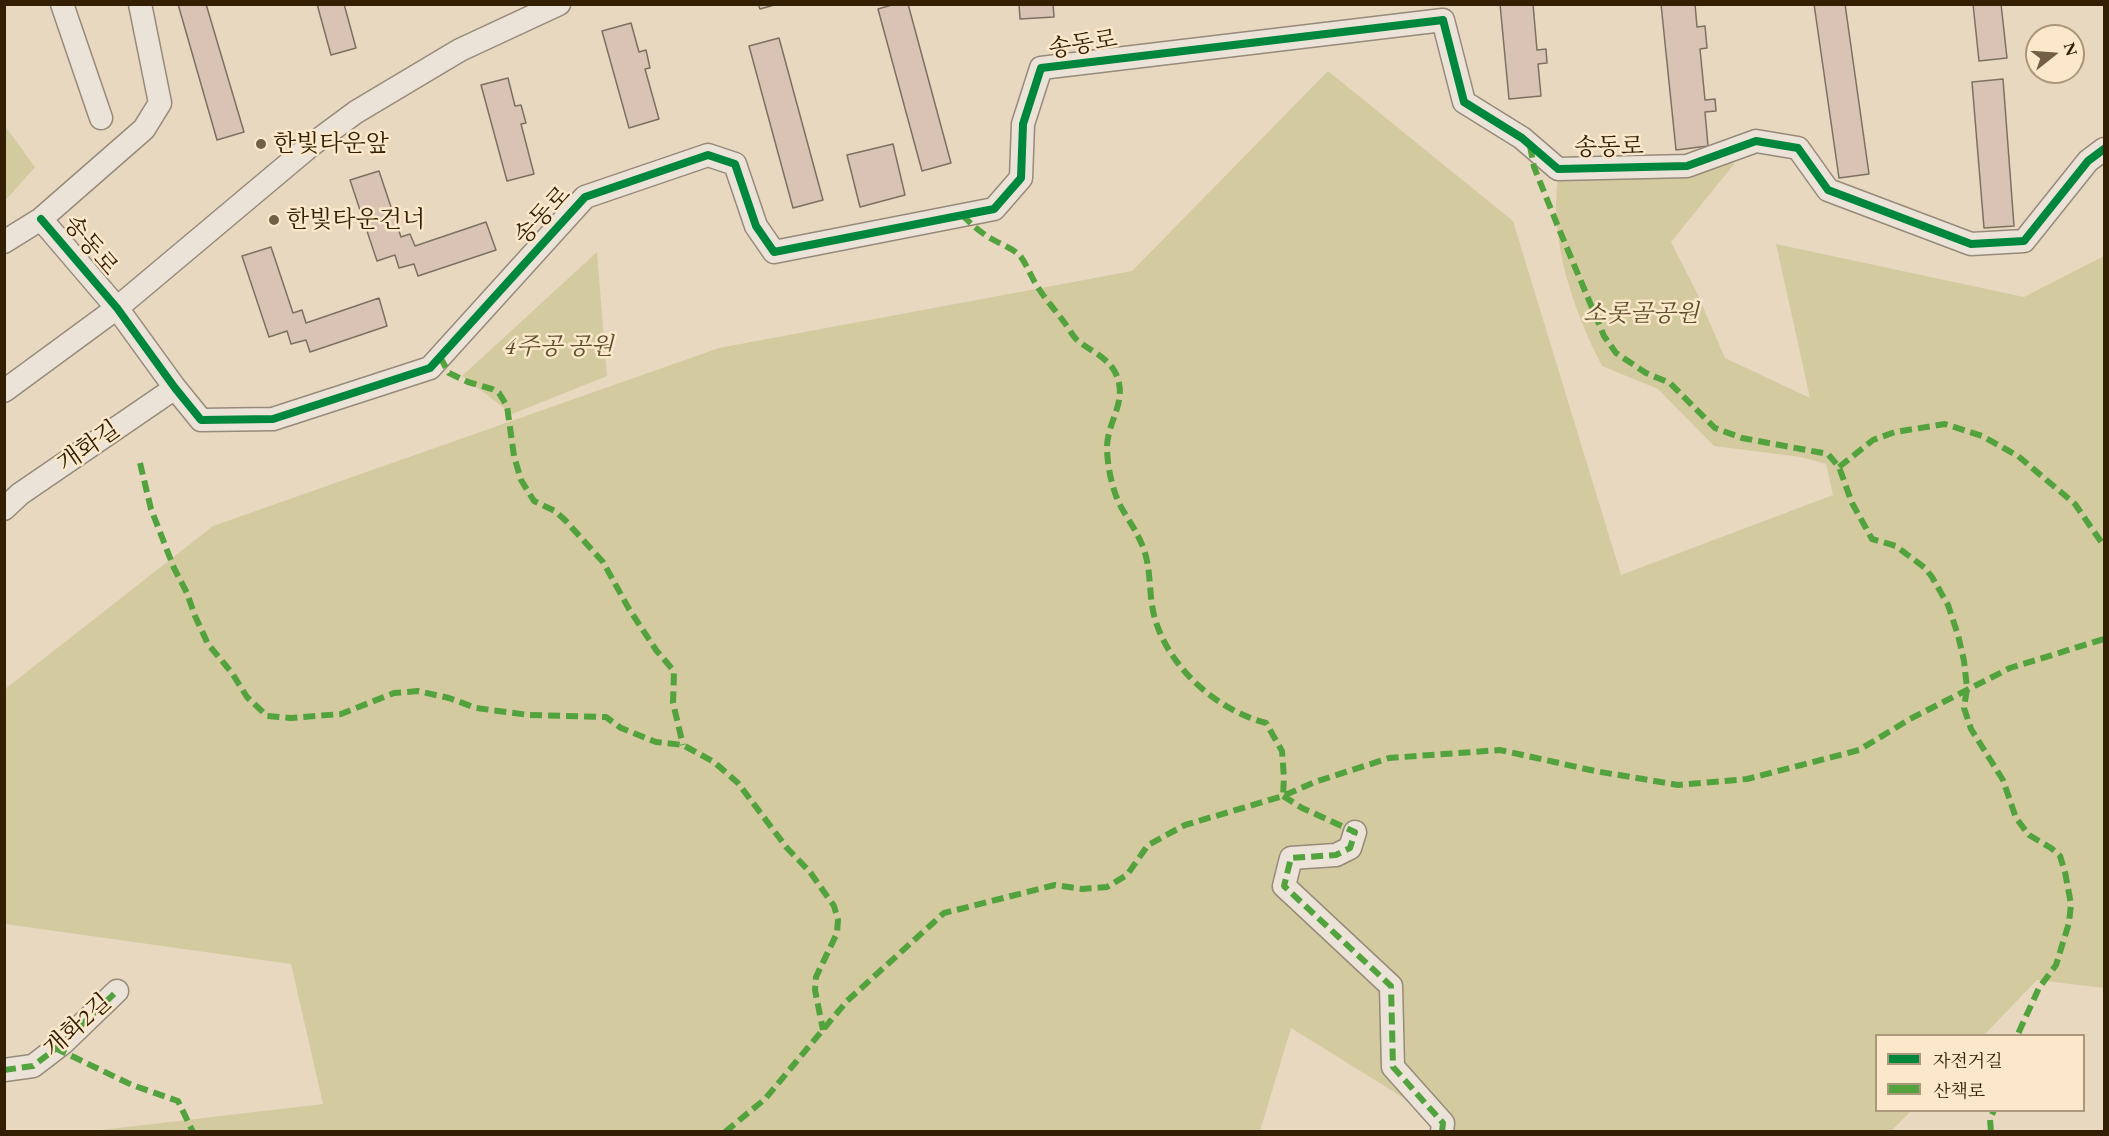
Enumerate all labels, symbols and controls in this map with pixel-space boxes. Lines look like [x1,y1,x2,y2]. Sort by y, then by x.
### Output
north arrow [2025,24,2085,84]
street label: 송동로 [1046,25,1120,65]
text: N [2059,40,2083,58]
place label: 한빛타운앞 [273,130,389,158]
street label: 송동로 [1574,133,1644,163]
marker: 한빛타운앞 [254,137,268,151]
street label: 송동로 [509,181,577,251]
place label: 한빛타운건너 [286,206,425,234]
street label: 송동로 [57,210,123,282]
marker: 한빛타운건너 [267,213,281,227]
park label: 소롯골공원 [1583,300,1699,328]
park label: 4주공 공원 [504,333,614,361]
street label: 개화길 [52,415,126,479]
street label: 개화2길 [38,988,118,1064]
legend [1875,1034,2085,1112]
text: 자전거길 [1933,1049,2003,1072]
text: 산책로 [1933,1079,1985,1102]

